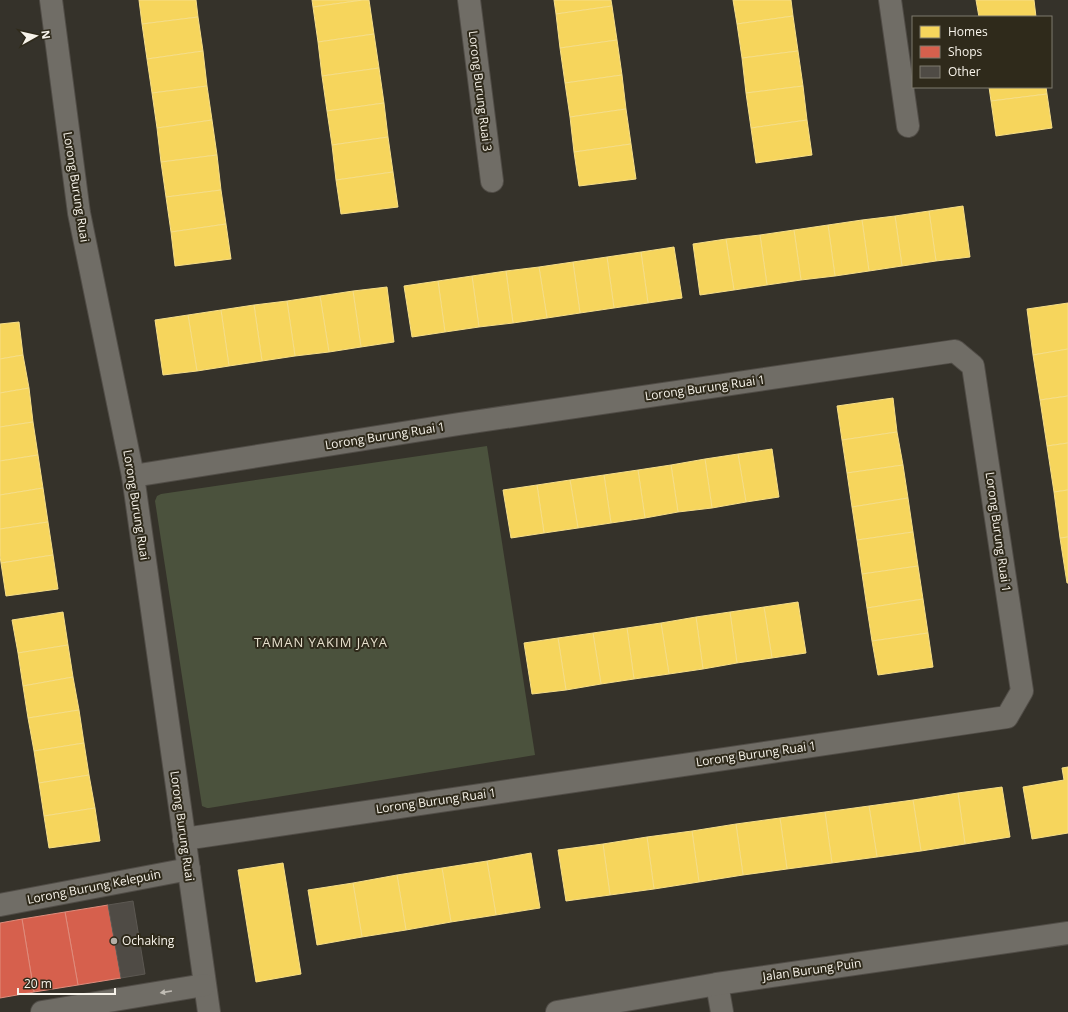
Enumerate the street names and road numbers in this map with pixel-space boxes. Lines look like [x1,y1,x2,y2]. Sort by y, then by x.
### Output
street label: Lorong Burung Ruai 3 [465,30,496,152]
street label: Lorong Burung Ruai [59,131,94,243]
street label: Lorong Burung Ruai 1 [644,371,766,404]
street label: Lorong Burung Ruai 1 [324,418,446,453]
street label: Lorong Burung Ruai [119,449,154,561]
street label: Lorong Burung Ruai 1 [982,471,1015,593]
street label: Lorong Burung Ruai 1 [695,737,817,770]
street label: Lorong Burung Ruai [166,770,199,882]
street label: Lorong Burung Ruai 1 [375,784,497,817]
street label: Lorong Burung Kelepuin [26,865,162,908]
street label: Jalan Burung Puin [761,954,862,985]

